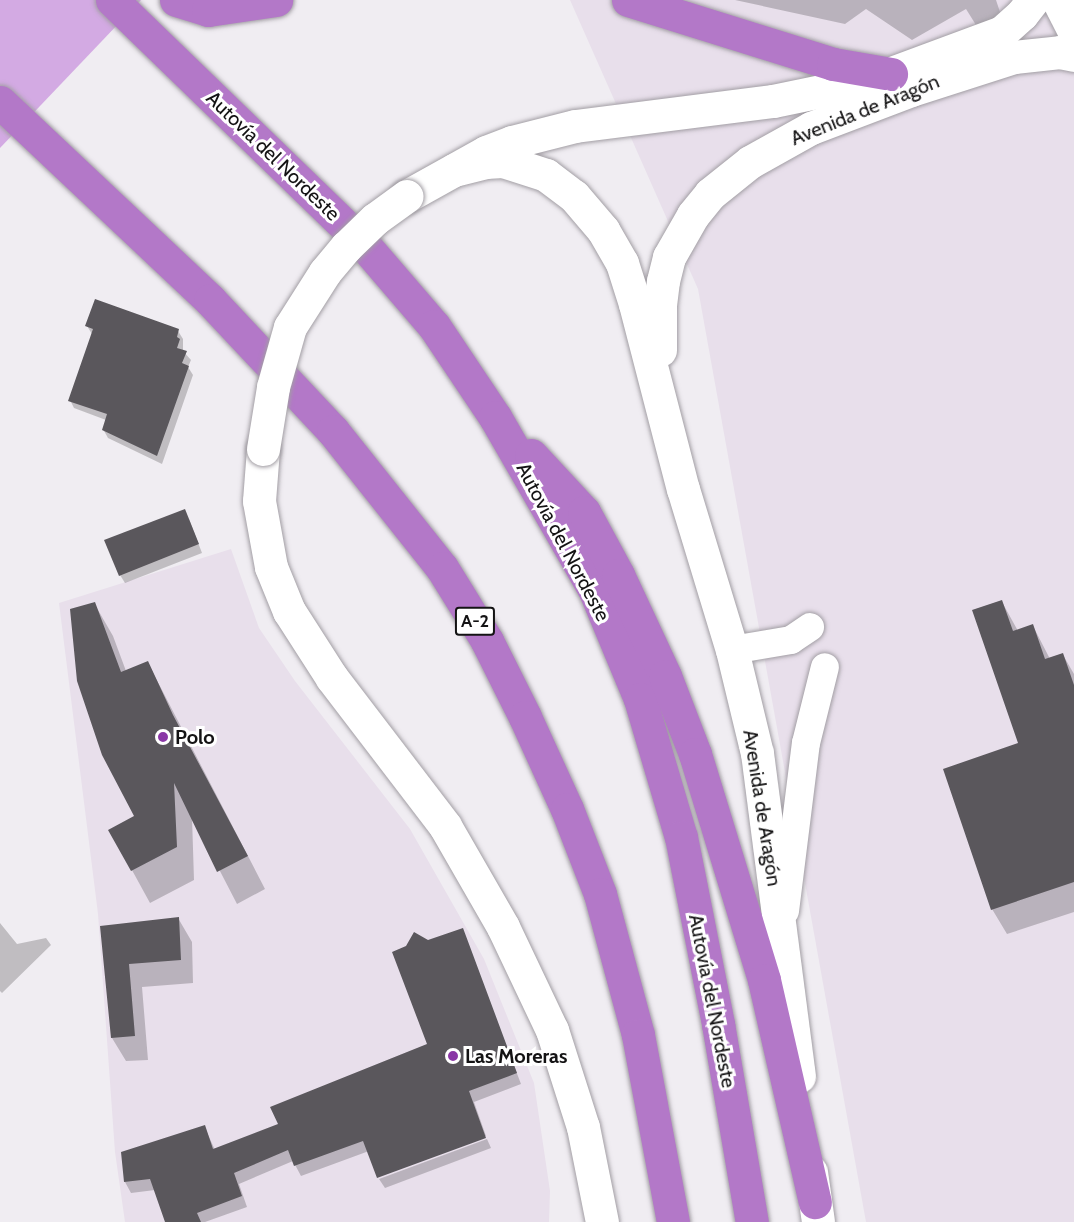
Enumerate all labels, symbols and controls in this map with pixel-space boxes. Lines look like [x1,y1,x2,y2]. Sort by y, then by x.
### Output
street label: Avenida de Aragón [787,69,943,151]
street label: Autovía del Nordeste [201,86,345,226]
street label: Autovía del Nordeste [511,459,615,625]
road number: A-2 [454,606,496,636]
place label: Polo [175,725,215,749]
street label: Avenida de Aragón [738,728,786,888]
marker: Polo [156,730,170,744]
street label: Autovía del Nordeste [683,912,741,1090]
place label: Las Moreras [465,1044,567,1068]
marker: Las Moreras [446,1049,460,1063]

